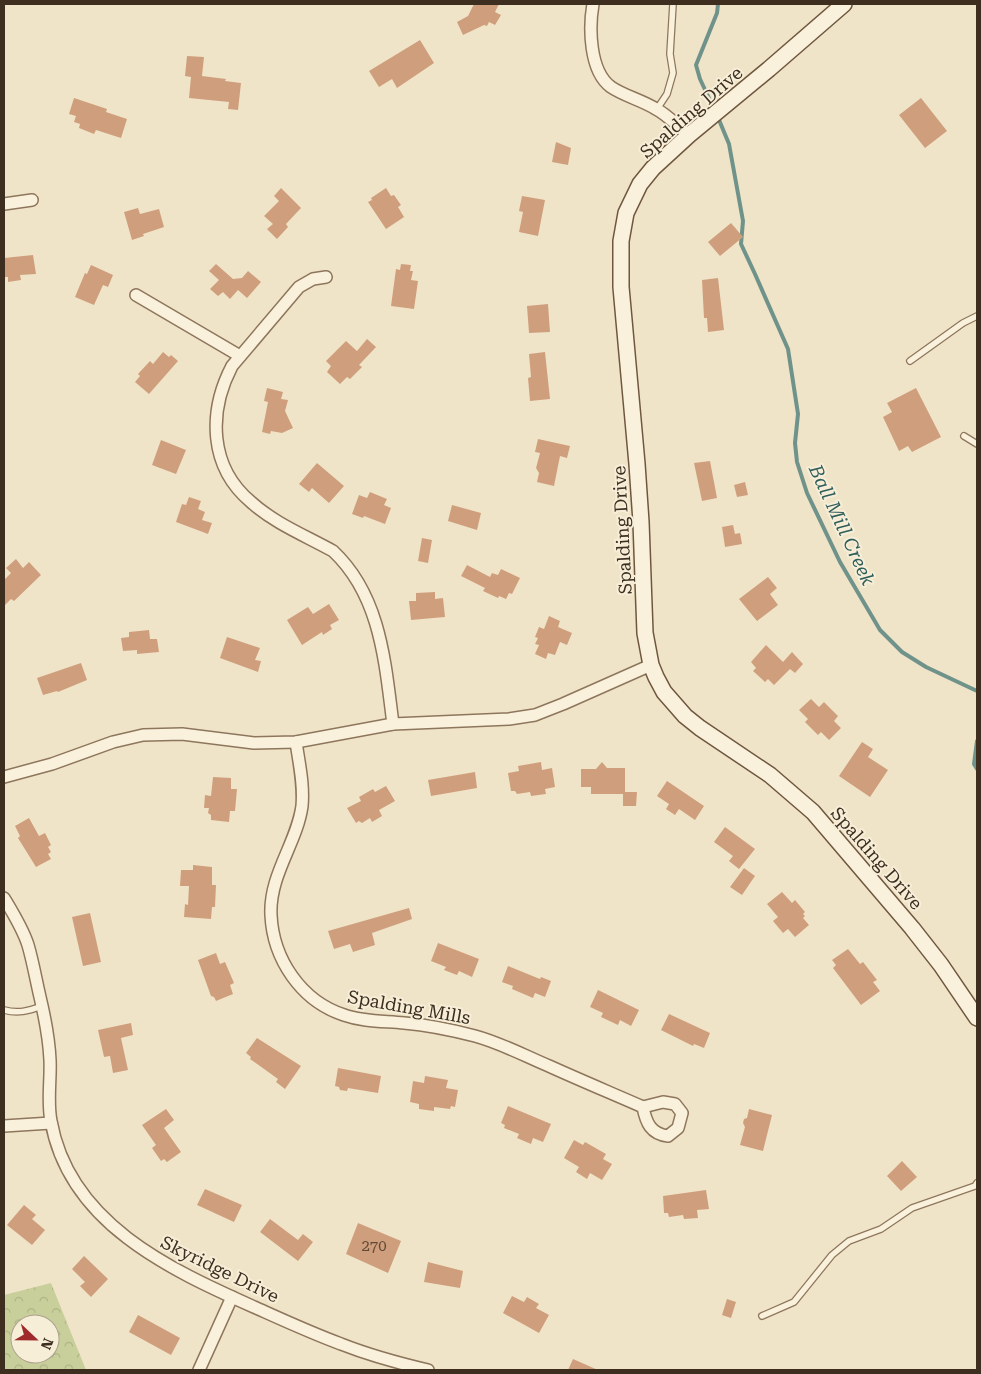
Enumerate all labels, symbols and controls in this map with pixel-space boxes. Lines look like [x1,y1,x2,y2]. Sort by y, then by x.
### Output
street label: Spalding Drive [636,62,747,162]
water label: Ball Mill Creek [804,460,880,590]
street label: Spalding Drive [608,465,636,595]
street label: Spalding Drive [827,803,927,914]
street label: Spalding Mills [346,986,472,1028]
street label: Skyridge Drive [157,1231,283,1307]
house number: 270 [361,1237,387,1255]
north arrow [10,1314,60,1364]
text: N [38,1336,56,1352]

